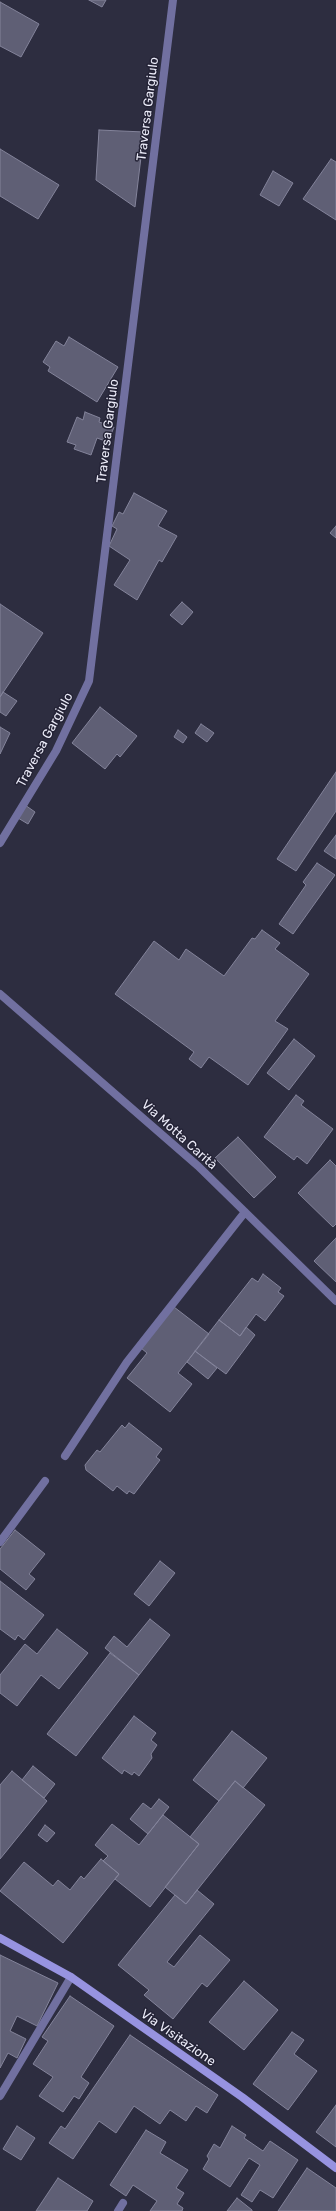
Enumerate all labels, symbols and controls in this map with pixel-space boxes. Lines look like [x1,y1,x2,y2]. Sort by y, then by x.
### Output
street label: Traversa Gargiulo [134,56,162,162]
street label: Traversa Gargiulo [94,378,122,484]
street label: Traversa Gargiulo [14,690,76,790]
street label: Via Motta Carità [138,1097,220,1173]
street label: Via Visitazione [137,2006,219,2070]

